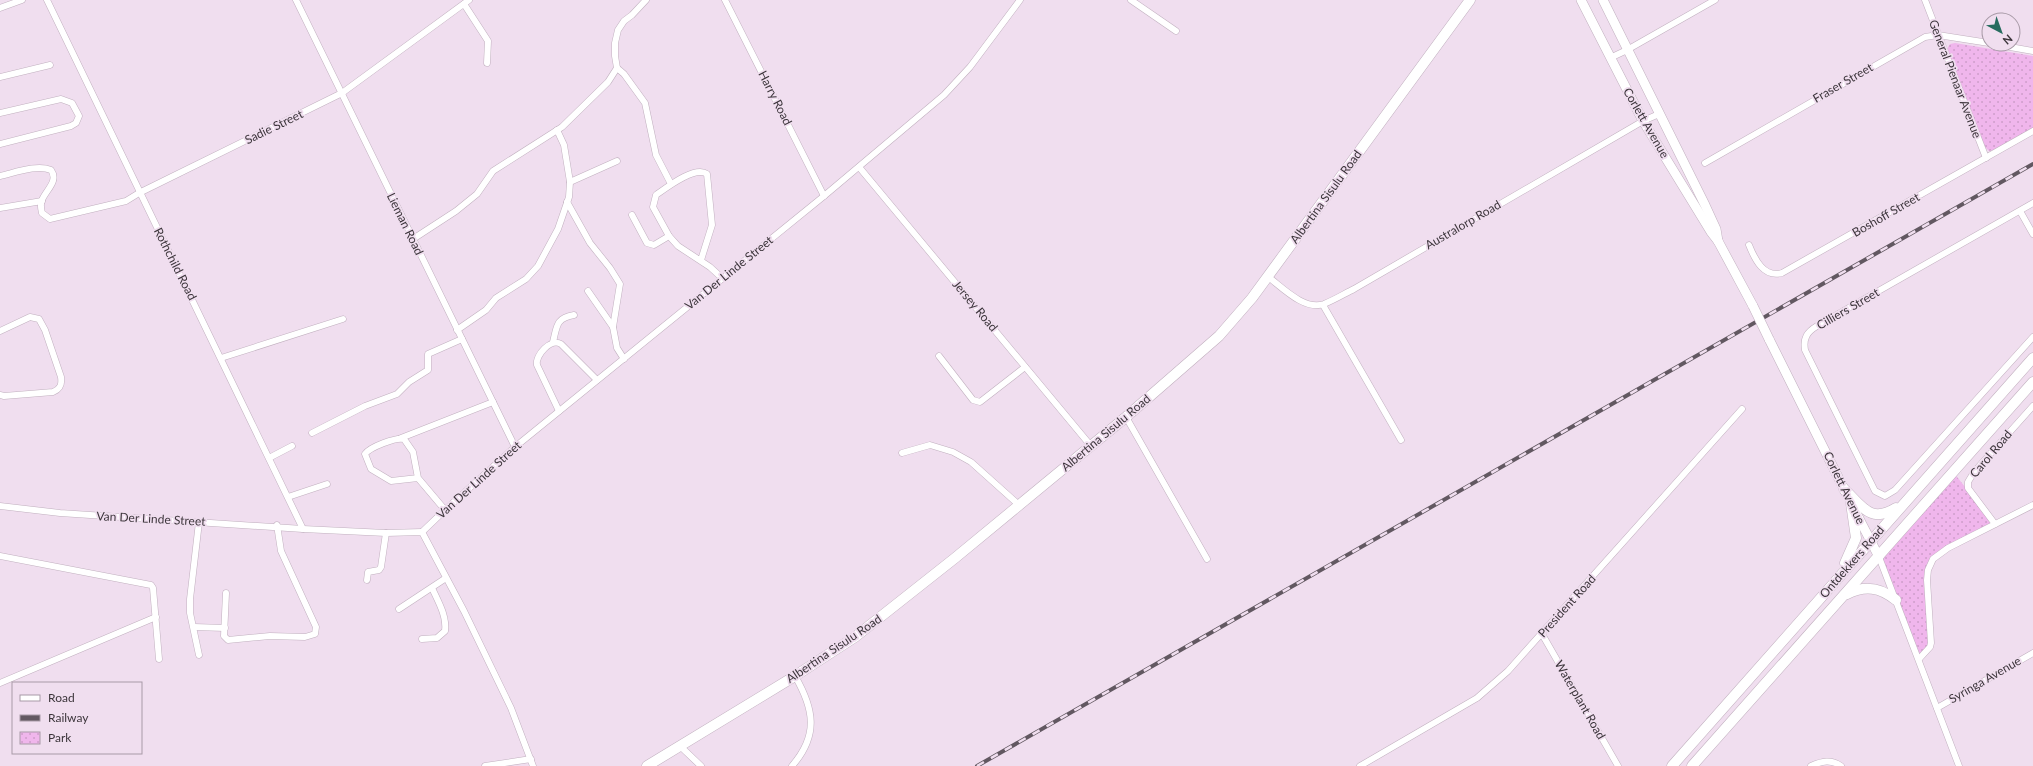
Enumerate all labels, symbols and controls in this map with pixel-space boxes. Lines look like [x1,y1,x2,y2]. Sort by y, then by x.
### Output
north arrow [1981,12,2021,52]
street label: General Pienaar Avenue [1926,17,1985,140]
text: N [2000,32,2015,48]
street label: Fraser Street [1810,59,1876,106]
street label: Harry Road [755,68,796,128]
street label: Corlett Avenue [1620,85,1673,161]
street label: Sadie Street [242,106,306,147]
street label: Albertina Sisulu Road [1287,147,1365,246]
street label: Boshoff Street [1849,189,1923,240]
street label: Lieman Road [384,190,427,257]
street label: Australorp Road [1422,197,1503,252]
street label: Rothchild Road [151,225,200,303]
street label: Van Der Linde Street [682,232,776,313]
street label: Jersey Road [950,277,1001,334]
street label: Cilliers Street [1814,284,1882,333]
street label: Albertina Sisulu Road [1058,391,1153,474]
street label: Carol Road [1966,427,2015,480]
street label: Van Der Linde Street [433,437,525,522]
street label: Corlett Avenue [1820,449,1868,526]
street label: Van Der Linde Street [96,508,207,529]
street label: Ontdekkers Road [1816,522,1887,601]
street label: President Road [1535,571,1599,640]
street label: Albertina Sisulu Road [783,611,884,686]
street label: Syringa Avenue [1946,653,2024,706]
street label: Waterplant Road [1552,658,1609,742]
legend [12,682,142,754]
text: Road [48,690,75,705]
text: Railway [48,710,89,725]
text: Park [48,730,72,745]

